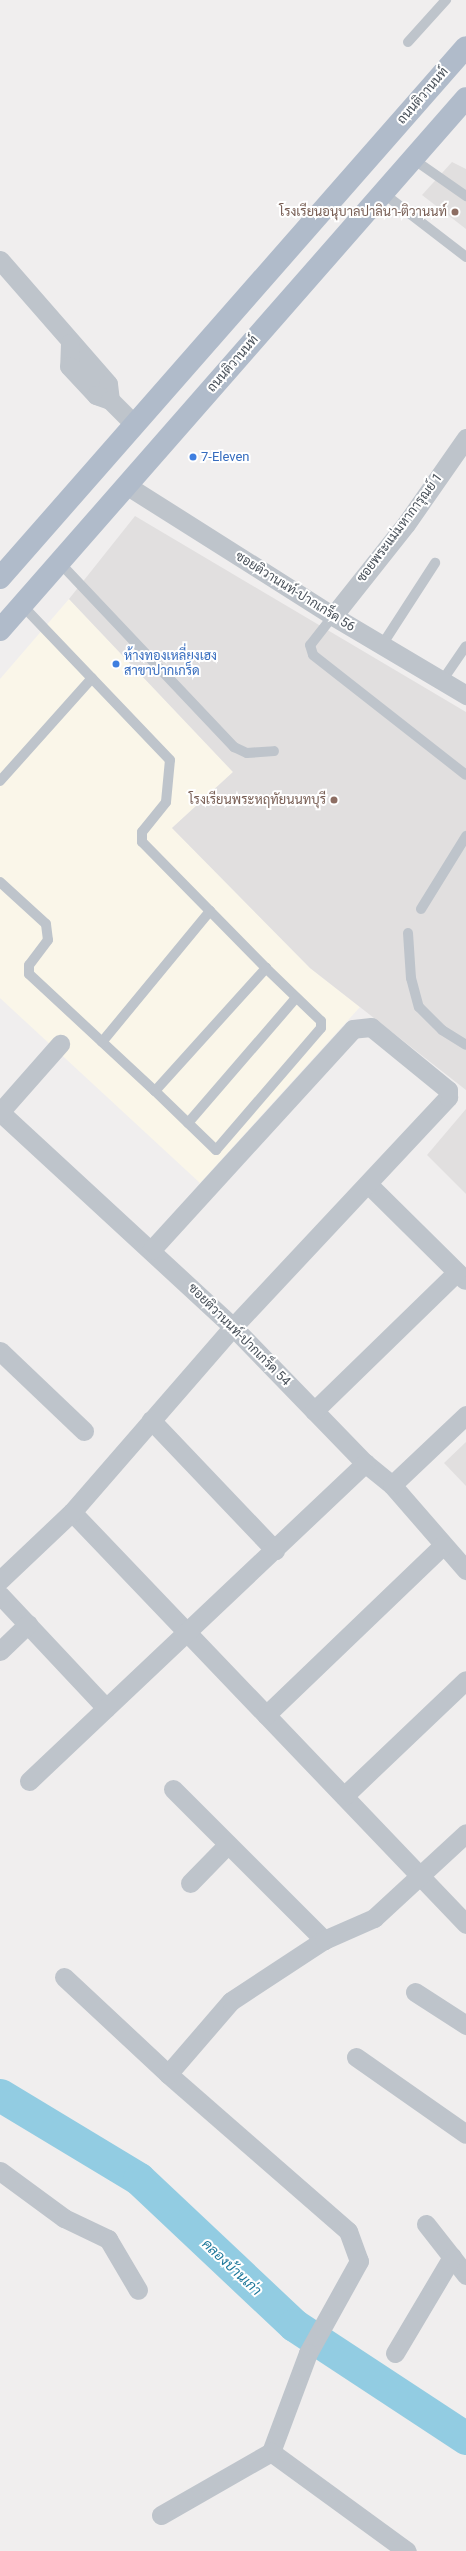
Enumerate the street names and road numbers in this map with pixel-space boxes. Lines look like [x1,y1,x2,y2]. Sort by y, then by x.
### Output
street label: ถนนติวานนท์ [394,64,452,128]
street label: ถนนติวานนท์ [204,332,262,396]
street label: ซอยพระแม่มหาการุณย์ 1 [354,470,446,586]
street label: ซอยติวานนท์-ปากเกร็ด 56 [232,549,358,635]
street label: ซอยติวานนท์-ปากเกร็ด 54 [185,1281,293,1389]

